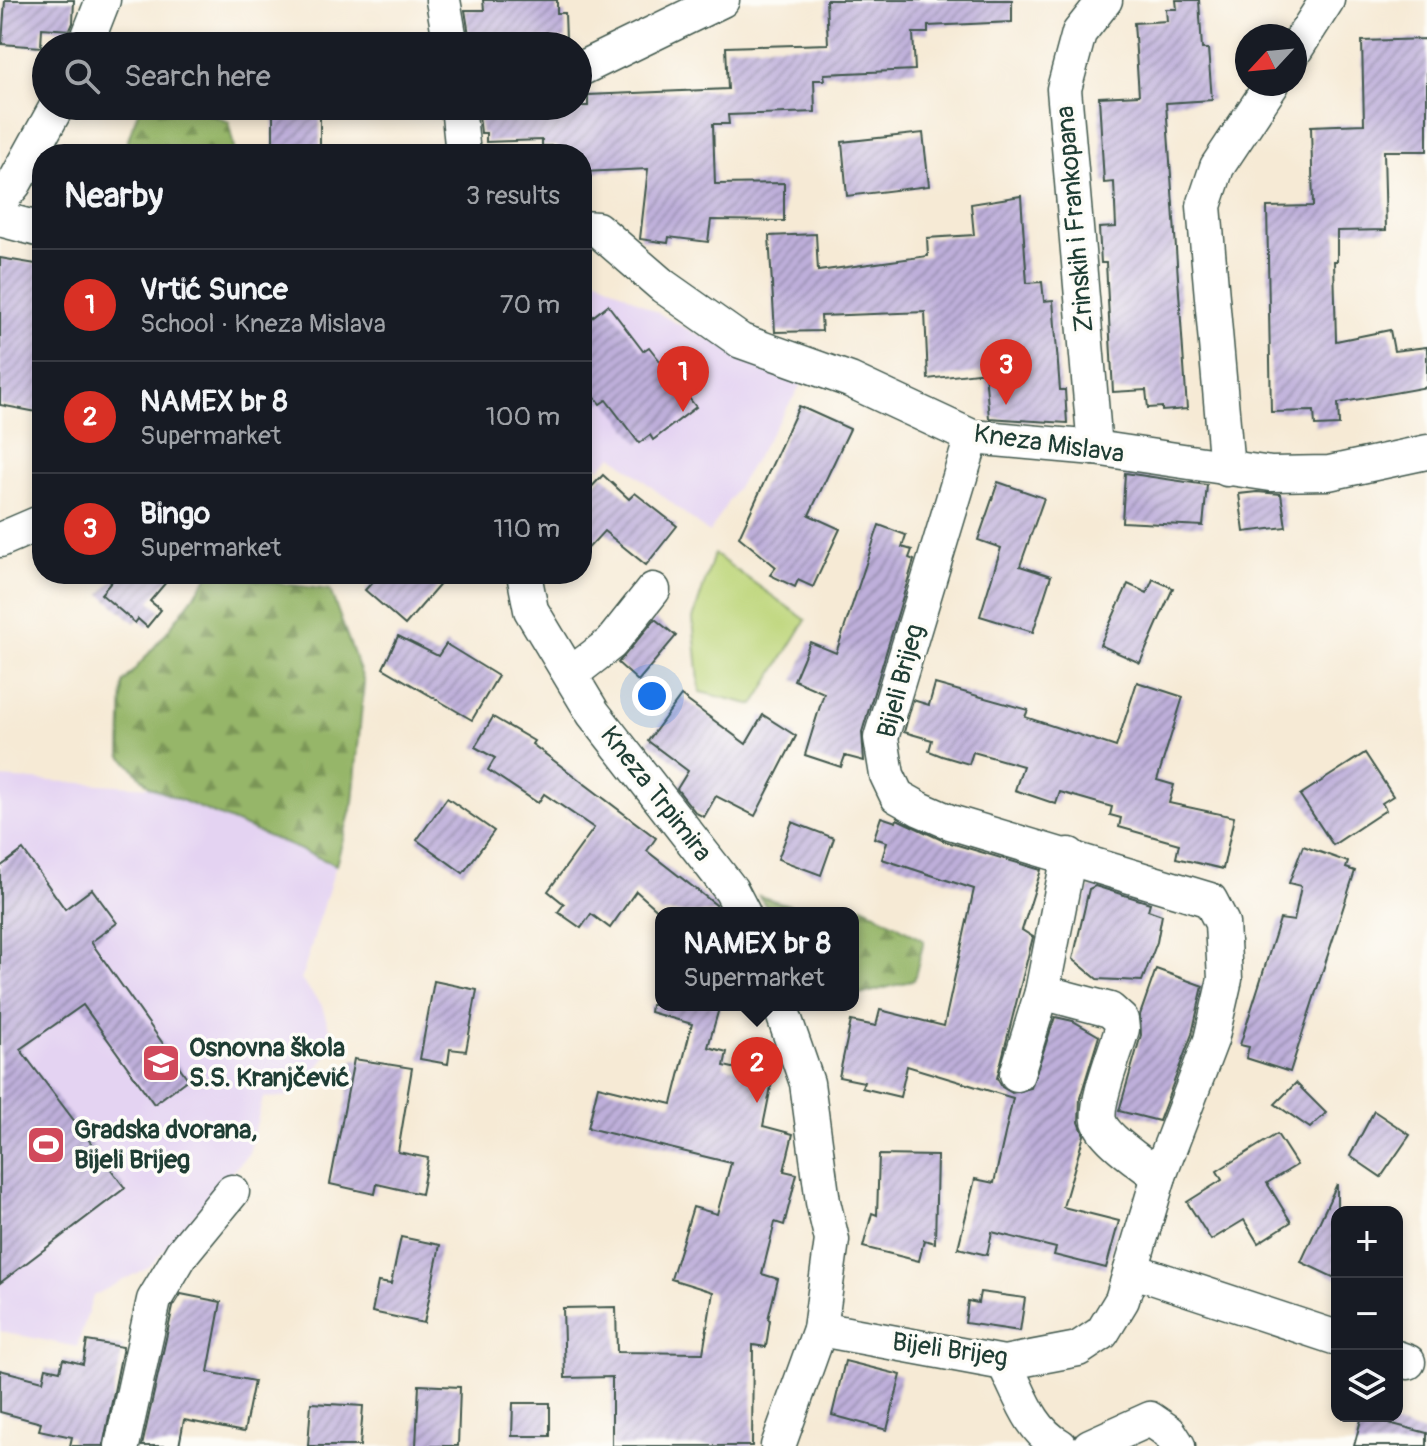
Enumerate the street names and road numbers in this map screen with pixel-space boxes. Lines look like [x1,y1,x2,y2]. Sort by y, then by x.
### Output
street label: Zrinskih i Frankopana [1049,104,1101,334]
street label: Kneza Mislava [972,418,1126,470]
street label: Bijeli Brijeg [871,621,931,741]
street label: Kneza Trpimira [593,720,719,868]
street label: Bijeli Brijeg [890,1326,1010,1374]

